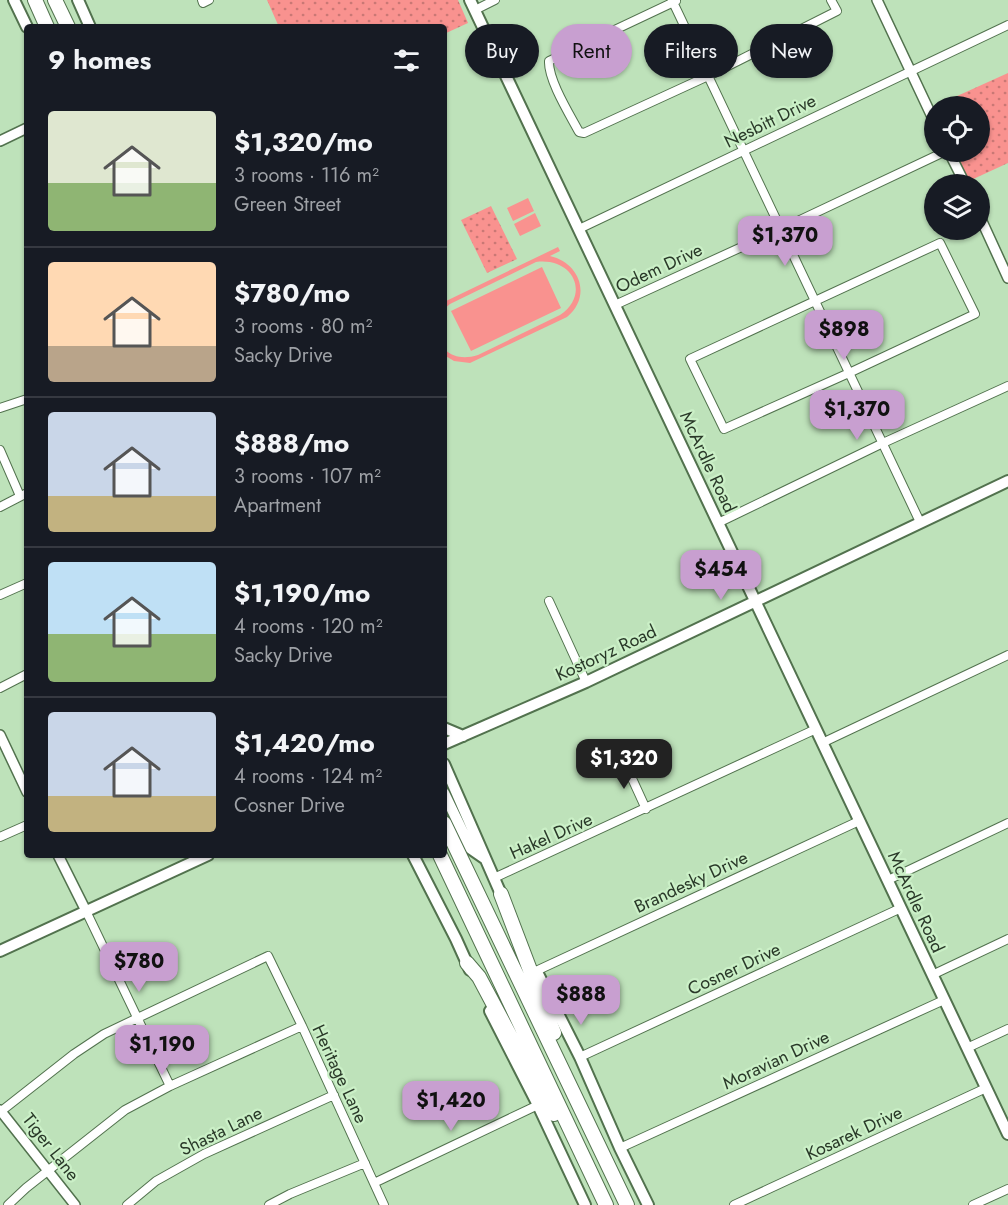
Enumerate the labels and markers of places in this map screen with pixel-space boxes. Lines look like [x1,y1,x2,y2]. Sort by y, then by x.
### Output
pin: $1,370 [736,216,834,267]
pin: $898 [808,310,880,361]
pin: $1,370 [808,390,906,441]
pin: $454 [685,550,757,601]
pin: $1,320 [575,739,673,790]
pin: $780 [103,942,175,993]
pin: $888 [545,975,617,1026]
pin: $1,190 [113,1025,211,1076]
pin: $1,420 [402,1081,500,1132]

